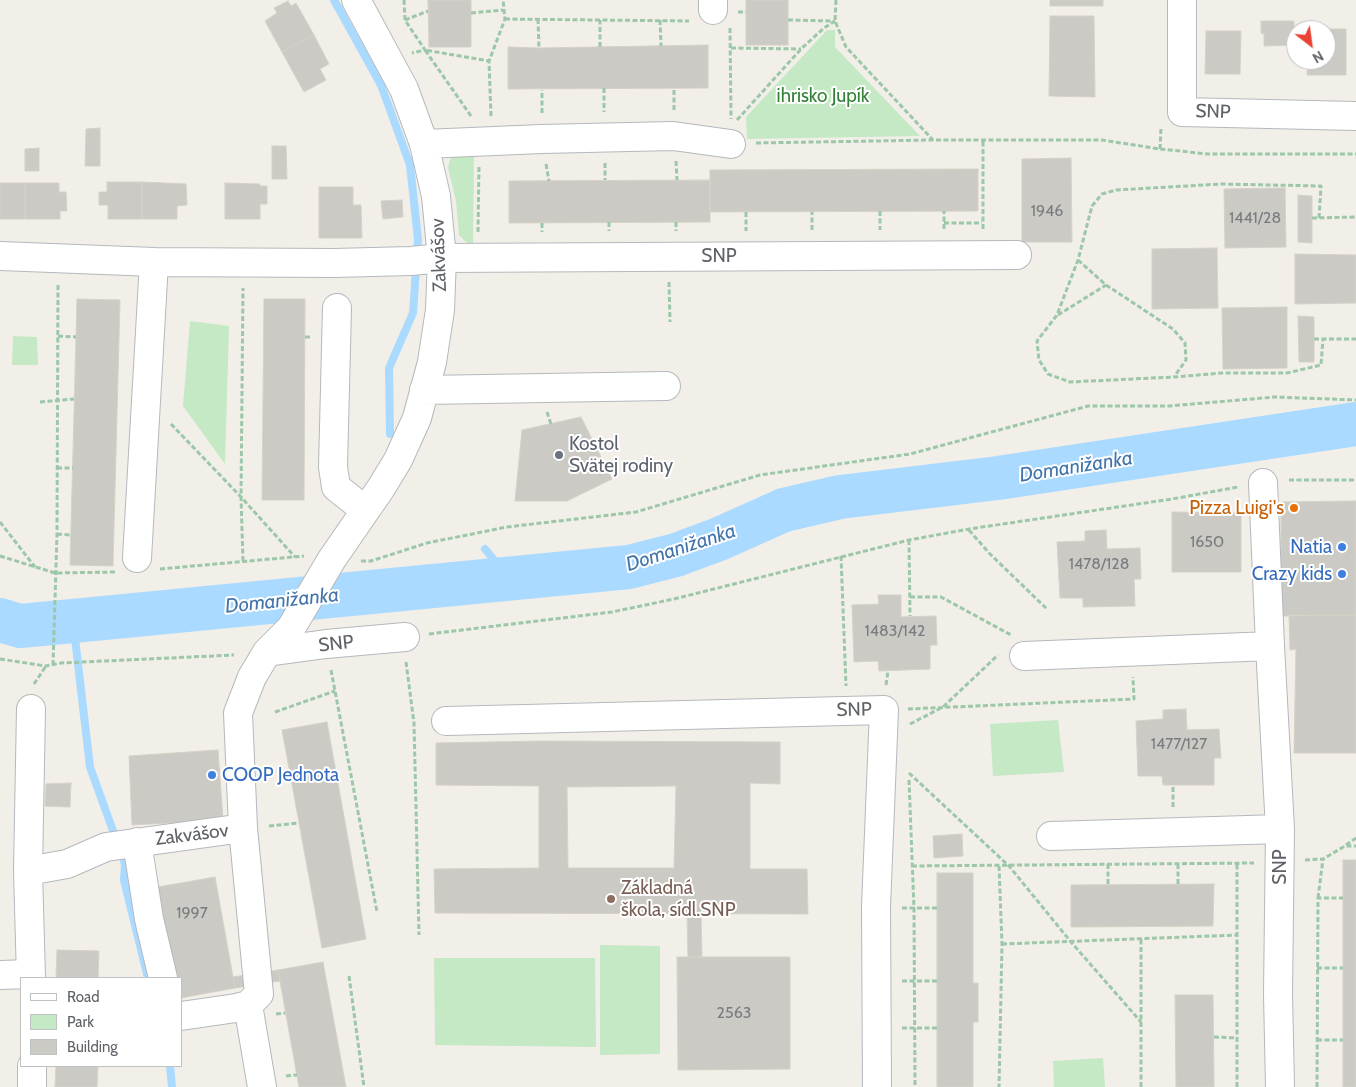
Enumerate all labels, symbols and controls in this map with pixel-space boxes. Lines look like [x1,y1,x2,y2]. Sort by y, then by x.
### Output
north arrow [1286,20,1336,70]
text: N [1309,47,1327,67]
park label: ihrisko Jupík [777,85,869,107]
street label: SNP [1195,100,1231,124]
house number: 1946 [1031,201,1063,221]
house number: 1441/28 [1229,208,1281,228]
street label: Zakvášov [426,218,452,292]
street label: SNP [701,245,737,267]
place label: Kostol Svätej rodiny [569,433,673,477]
water label: Domanižanka [1018,446,1134,488]
marker: Kostol Svätej rodiny [553,449,565,461]
place label: Pizza Luigi's [1189,497,1284,519]
marker: Pizza Luigi's [1288,502,1300,514]
water label: Domanižanka [623,519,739,577]
house number: 1650 [1190,532,1224,552]
place label: Natia [1290,536,1332,558]
marker: Natia [1336,541,1348,553]
house number: 1478/128 [1069,554,1129,574]
place label: Crazy kids [1252,563,1332,585]
marker: Crazy kids [1336,568,1348,580]
water label: Domanižanka [224,583,340,619]
house number: 1483/142 [865,621,925,641]
street label: SNP [317,631,355,657]
street label: SNP [836,698,872,722]
house number: 1477/127 [1151,734,1207,754]
place label: COOP Jednota [222,764,339,786]
marker: COOP Jednota [206,769,218,781]
street label: Zakvášov [154,819,230,851]
street label: SNP [1269,849,1291,885]
place label: Základná škola, sídl.SNP [621,877,736,921]
marker: Základná škola, sídl.SNP [605,893,617,905]
house number: 1997 [176,903,208,923]
legend [20,977,182,1067]
text: Road [67,988,100,1006]
house number: 2563 [717,1003,751,1023]
text: Park [67,1013,94,1031]
text: Building [67,1038,118,1056]

